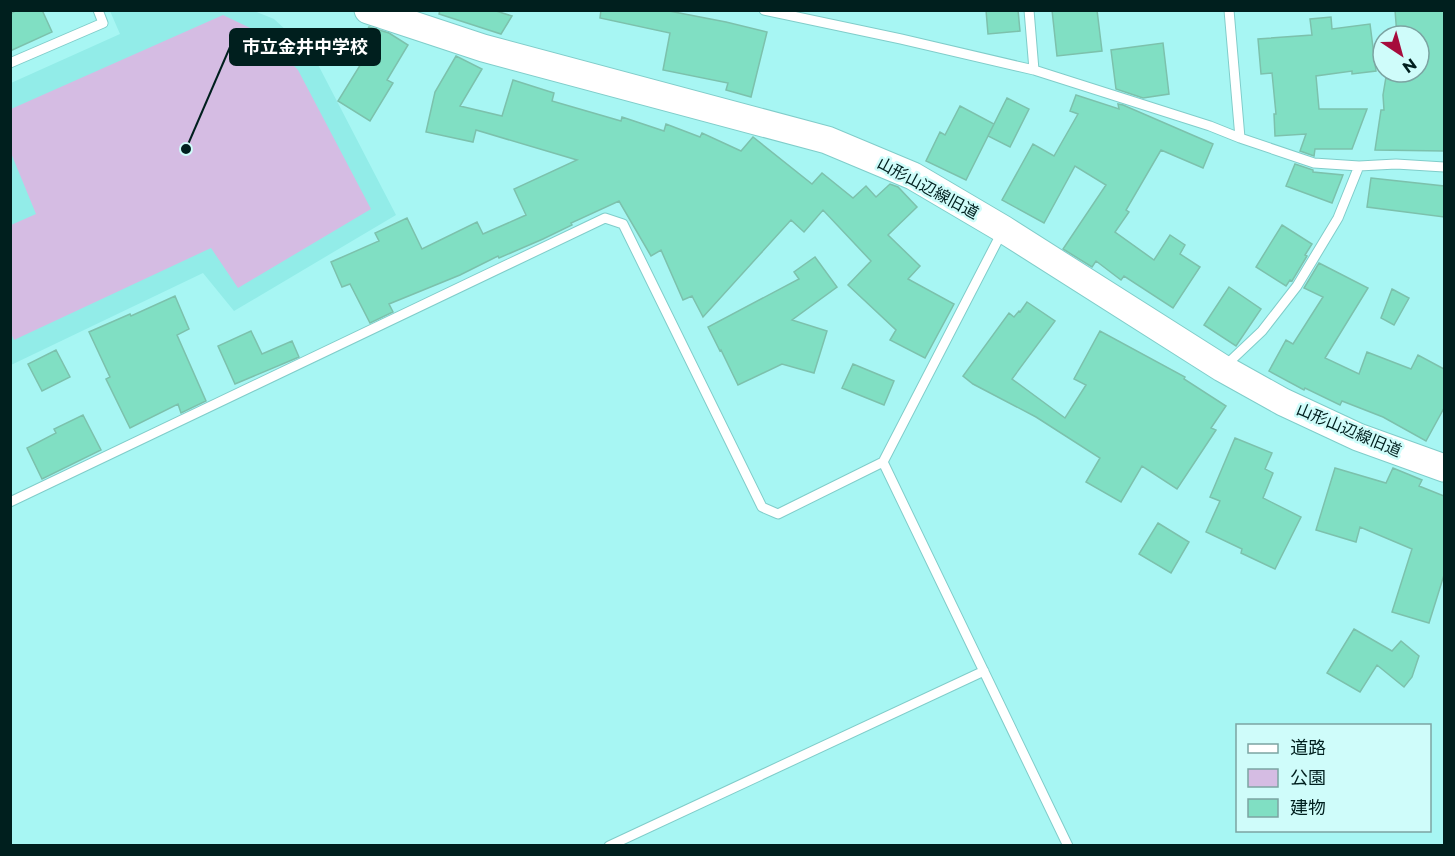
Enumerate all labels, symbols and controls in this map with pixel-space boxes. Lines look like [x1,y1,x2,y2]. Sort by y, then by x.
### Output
north arrow [1371,24,1431,84]
callout: 市立金井中学校 [230,29,380,65]
text: 市立金井中学校 [242,36,368,58]
text: N [1399,54,1420,77]
street label: 山形山辺線旧道 [874,153,982,223]
street label: 山形山辺線旧道 [1294,399,1404,461]
legend [1236,724,1431,832]
text: 道路 [1290,737,1326,759]
text: 公園 [1290,767,1326,789]
text: 建物 [1290,797,1326,819]

